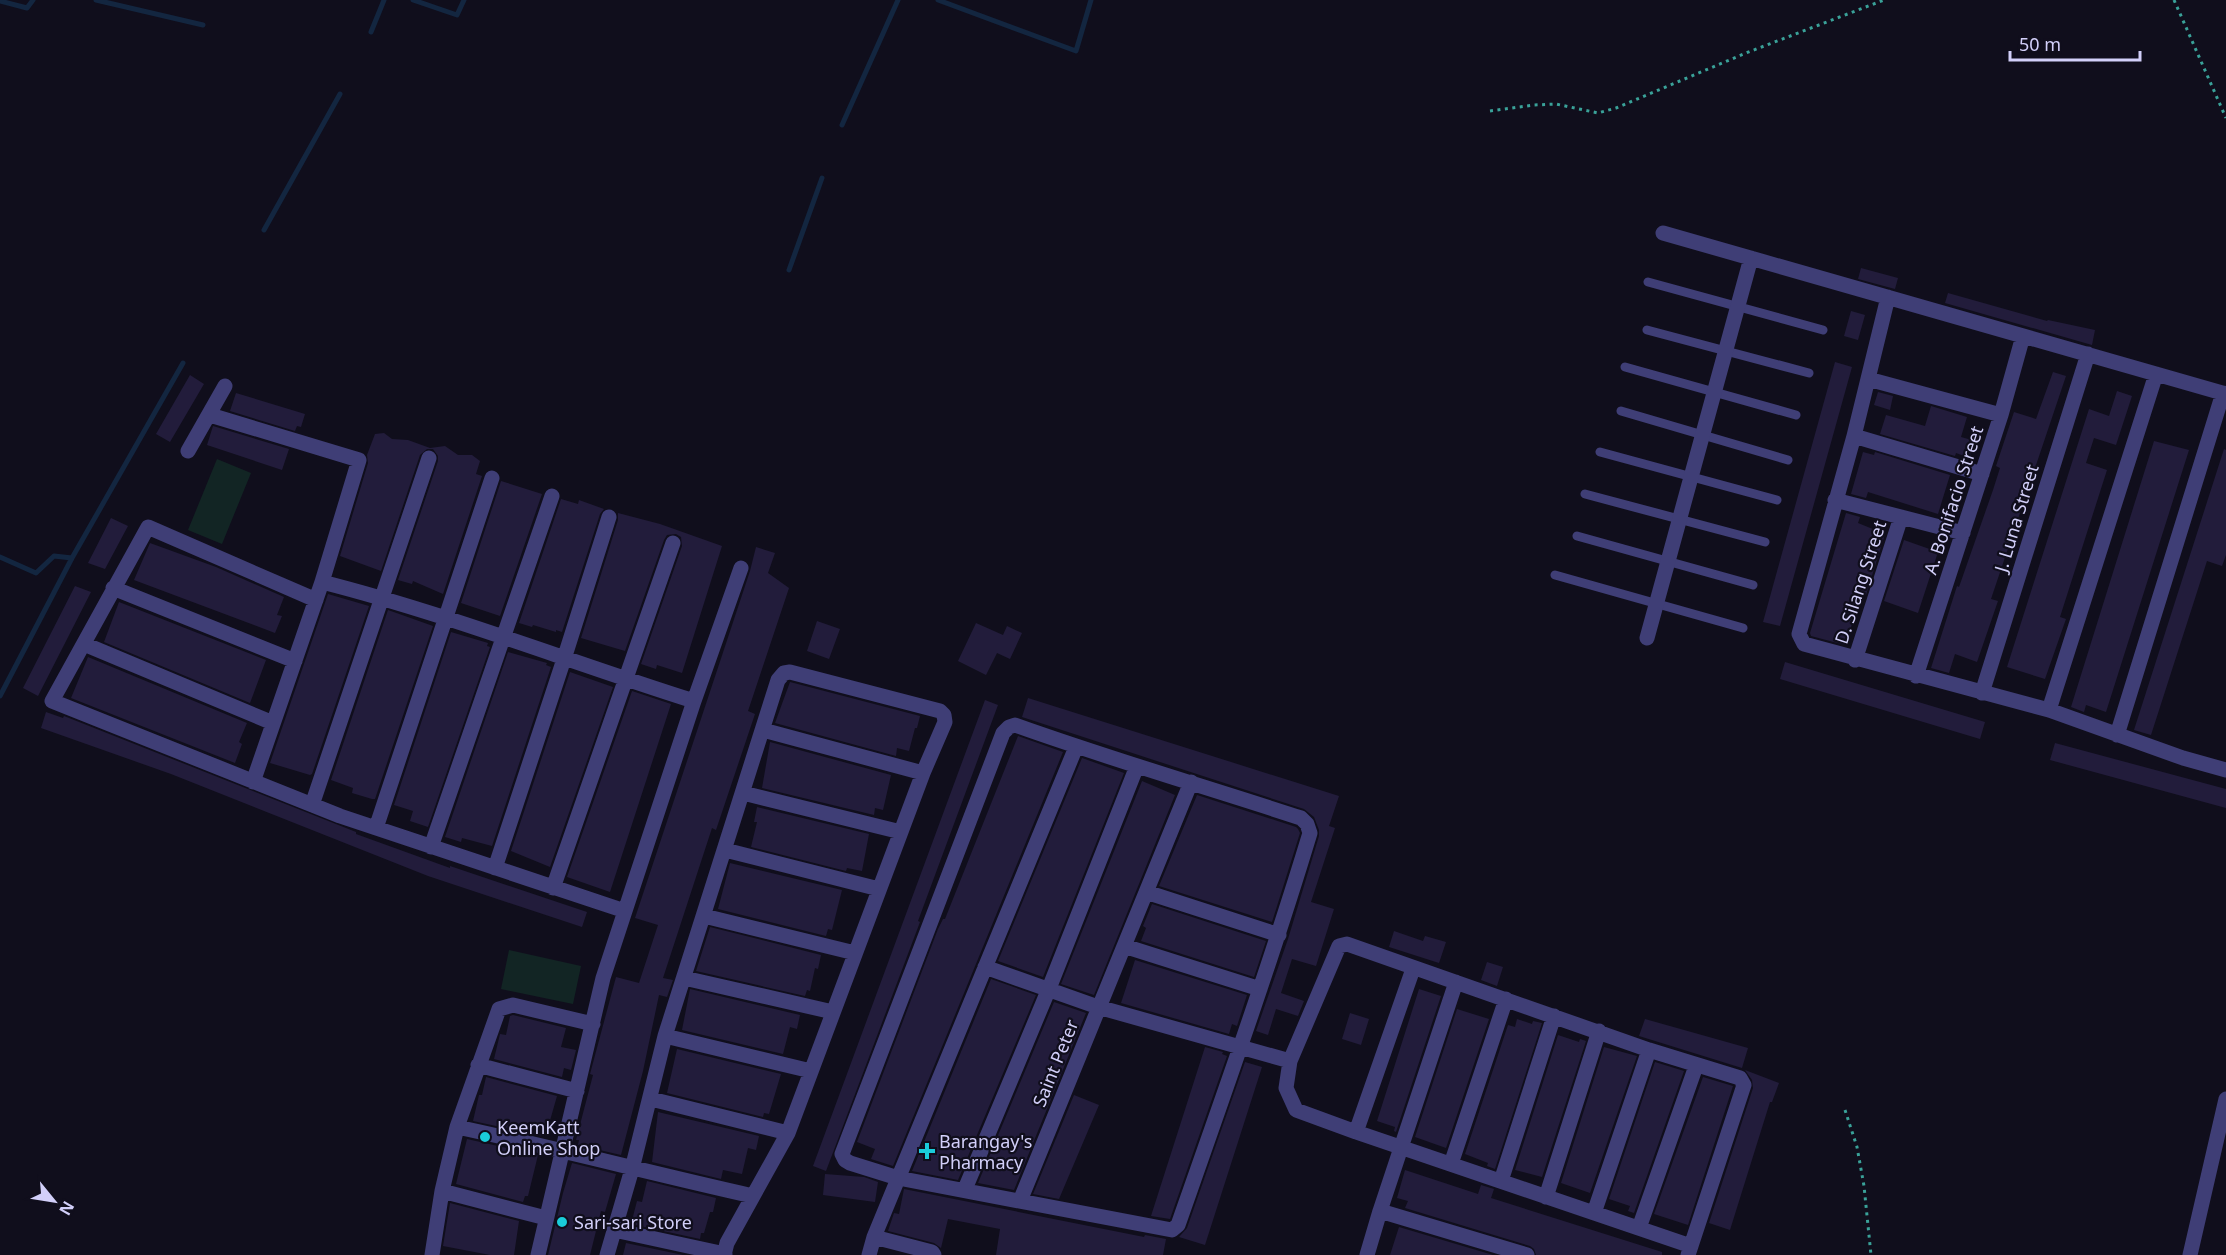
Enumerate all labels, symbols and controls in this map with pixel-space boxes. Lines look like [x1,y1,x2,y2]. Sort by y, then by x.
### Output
scale bar [2010,24,2140,62]
text: 50 m [2019,32,2061,56]
street label: A. Bonifacio Street [1918,422,1988,577]
street label: J. Luna Street [1988,461,2044,577]
street label: D. Silang Street [1829,517,1891,647]
street label: Saint Peter [1027,1015,1084,1110]
place label: KeemKatt Online Shop [497,1115,600,1160]
place label: Barangay's Pharmacy [939,1129,1032,1174]
marker: KeemKatt Online Shop [478,1130,492,1144]
marker: Barangay's Pharmacy [920,1144,934,1158]
north arrow [24,1171,84,1231]
text: N [54,1197,80,1220]
place label: Sari-sari Store [574,1210,692,1234]
marker: Sari-sari Store [555,1215,569,1229]

